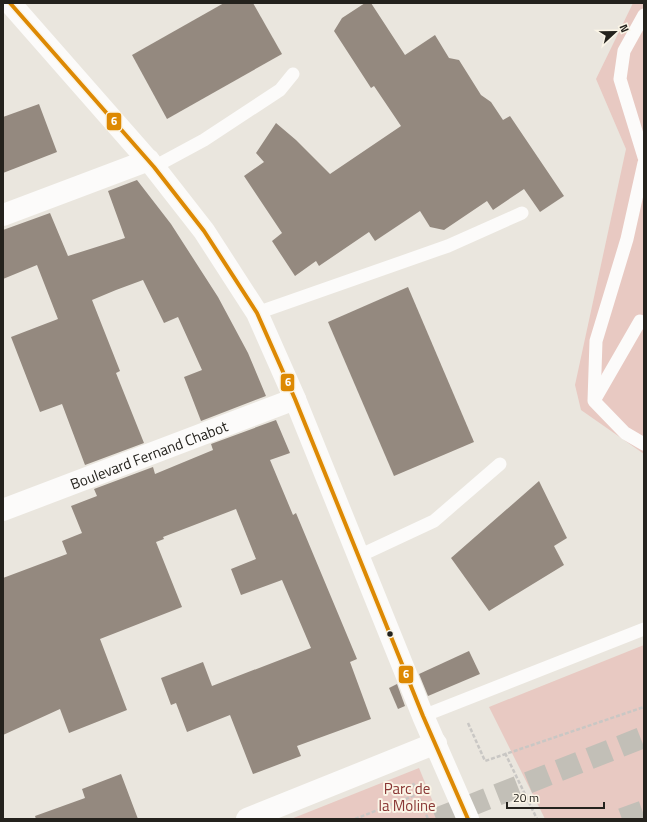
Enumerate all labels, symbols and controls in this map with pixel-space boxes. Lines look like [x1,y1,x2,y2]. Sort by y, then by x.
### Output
north arrow [595,12,635,52]
text: N [615,22,633,35]
line badge: 6 [106,112,122,131]
text: 6 [111,113,117,129]
line badge: 6 [280,373,295,392]
text: 6 [285,374,291,390]
street label: Boulevard Fernand Chabot [67,414,232,495]
unlabelled marker [385,629,395,639]
line badge: 6 [398,665,414,684]
text: 6 [403,666,409,682]
park label: Parc de la Moline [378,777,436,817]
scale bar [507,784,604,810]
text: 20 m [513,788,539,807]

